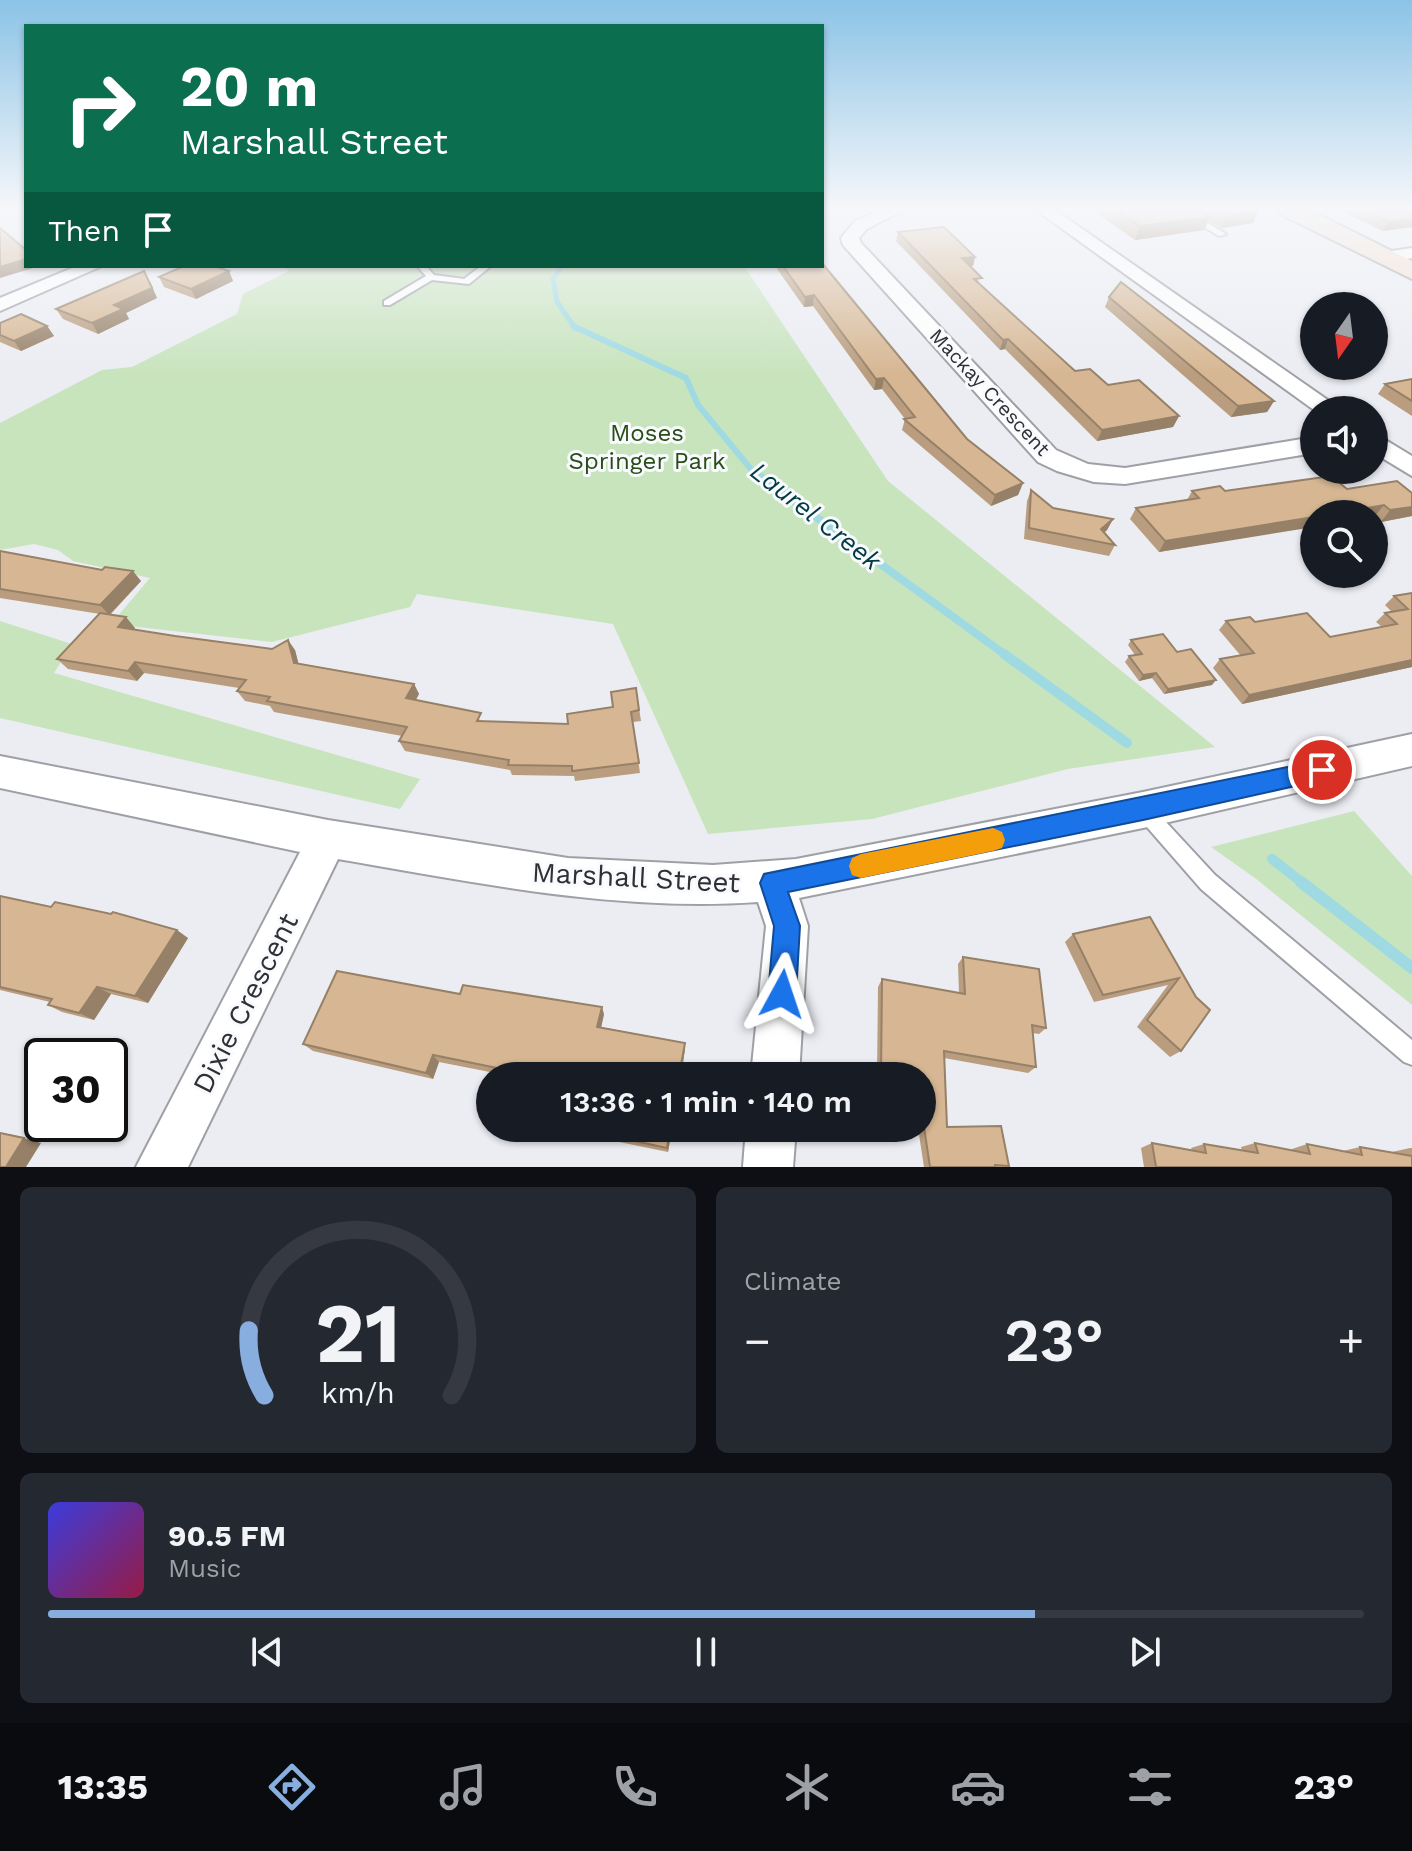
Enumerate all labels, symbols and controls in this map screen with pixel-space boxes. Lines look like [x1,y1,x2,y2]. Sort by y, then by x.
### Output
text: 20 m [180,54,318,120]
icon: right [48,56,152,160]
text: Marshall Street [180,121,448,163]
icon: arrive [136,208,180,252]
text: Then [48,213,120,248]
north arrow [1300,292,1388,380]
map controls [1300,292,1388,588]
street label: Mackay Crescent [925,323,1055,461]
button: sound [1300,396,1388,484]
park label: Moses Springer Park [568,419,726,475]
water label: Laurel Creek [745,456,888,577]
button: search [1300,500,1388,588]
pin [1288,736,1356,804]
icon: arrive [1300,748,1344,792]
street label: Marshall Street [531,856,741,899]
street label: Dixie Crescent [186,908,305,1099]
position arrow [740,952,824,1036]
speed limit sign: 30 [24,1038,128,1142]
text: 13:36 · 1 min · 140 m [560,1084,852,1119]
text: Climate [744,1266,842,1296]
text: 21 [315,1285,401,1382]
text: 23° [1004,1305,1104,1376]
text: − [744,1315,771,1367]
text: + [1337,1315,1364,1367]
text: km/h [321,1376,395,1410]
text: 90.5 FM [168,1518,286,1553]
text: Music [168,1553,241,1583]
icon: previous [245,1630,289,1674]
icon: pause [684,1630,728,1674]
icon: next [1123,1630,1167,1674]
icon: directions [264,1759,320,1815]
icon: music [435,1759,491,1815]
icon: phone [607,1759,663,1815]
icon: climate [779,1759,835,1815]
icon: car [950,1759,1006,1815]
icon: filters [1122,1759,1178,1815]
text: 13:35 [58,1766,148,1808]
text: 23° [1294,1766,1354,1808]

